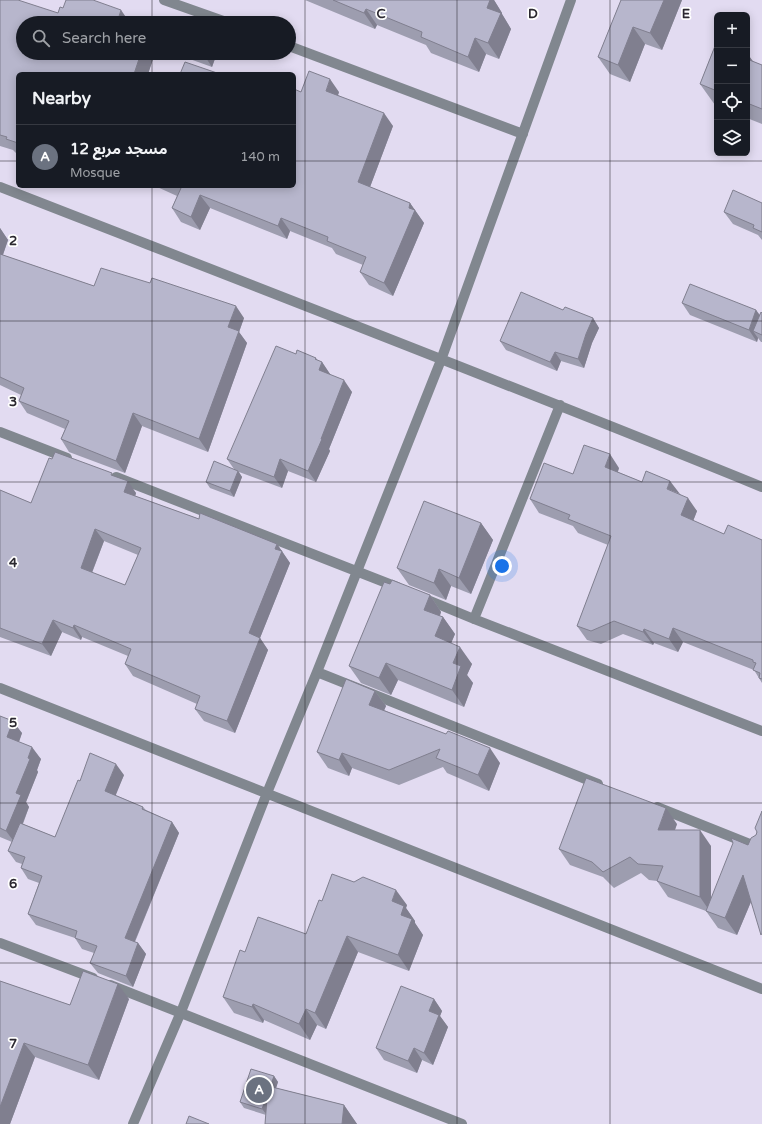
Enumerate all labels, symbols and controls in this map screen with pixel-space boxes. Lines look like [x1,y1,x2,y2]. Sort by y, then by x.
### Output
text: C [376,6,386,22]
text: D [528,6,538,22]
text: E [682,6,690,22]
map controls [714,12,750,156]
button: + [714,12,750,48]
search box [16,16,296,60]
icon: search [30,27,52,49]
text: Search here [62,29,146,47]
button: − [714,48,750,84]
button: locate [714,84,750,120]
text: Nearby [32,88,91,109]
button: layers [714,120,750,156]
text: مسجد مربع 12 [70,140,167,158]
text: A [40,149,50,165]
text: 140 m [240,149,280,165]
text: Mosque [70,165,120,181]
text: 2 [9,233,17,249]
text: 3 [9,394,17,410]
text: 4 [9,555,18,571]
your location [492,556,512,576]
text: 5 [9,715,17,731]
text: 6 [9,876,17,892]
text: 7 [9,1036,17,1052]
pin: A [246,1075,272,1105]

